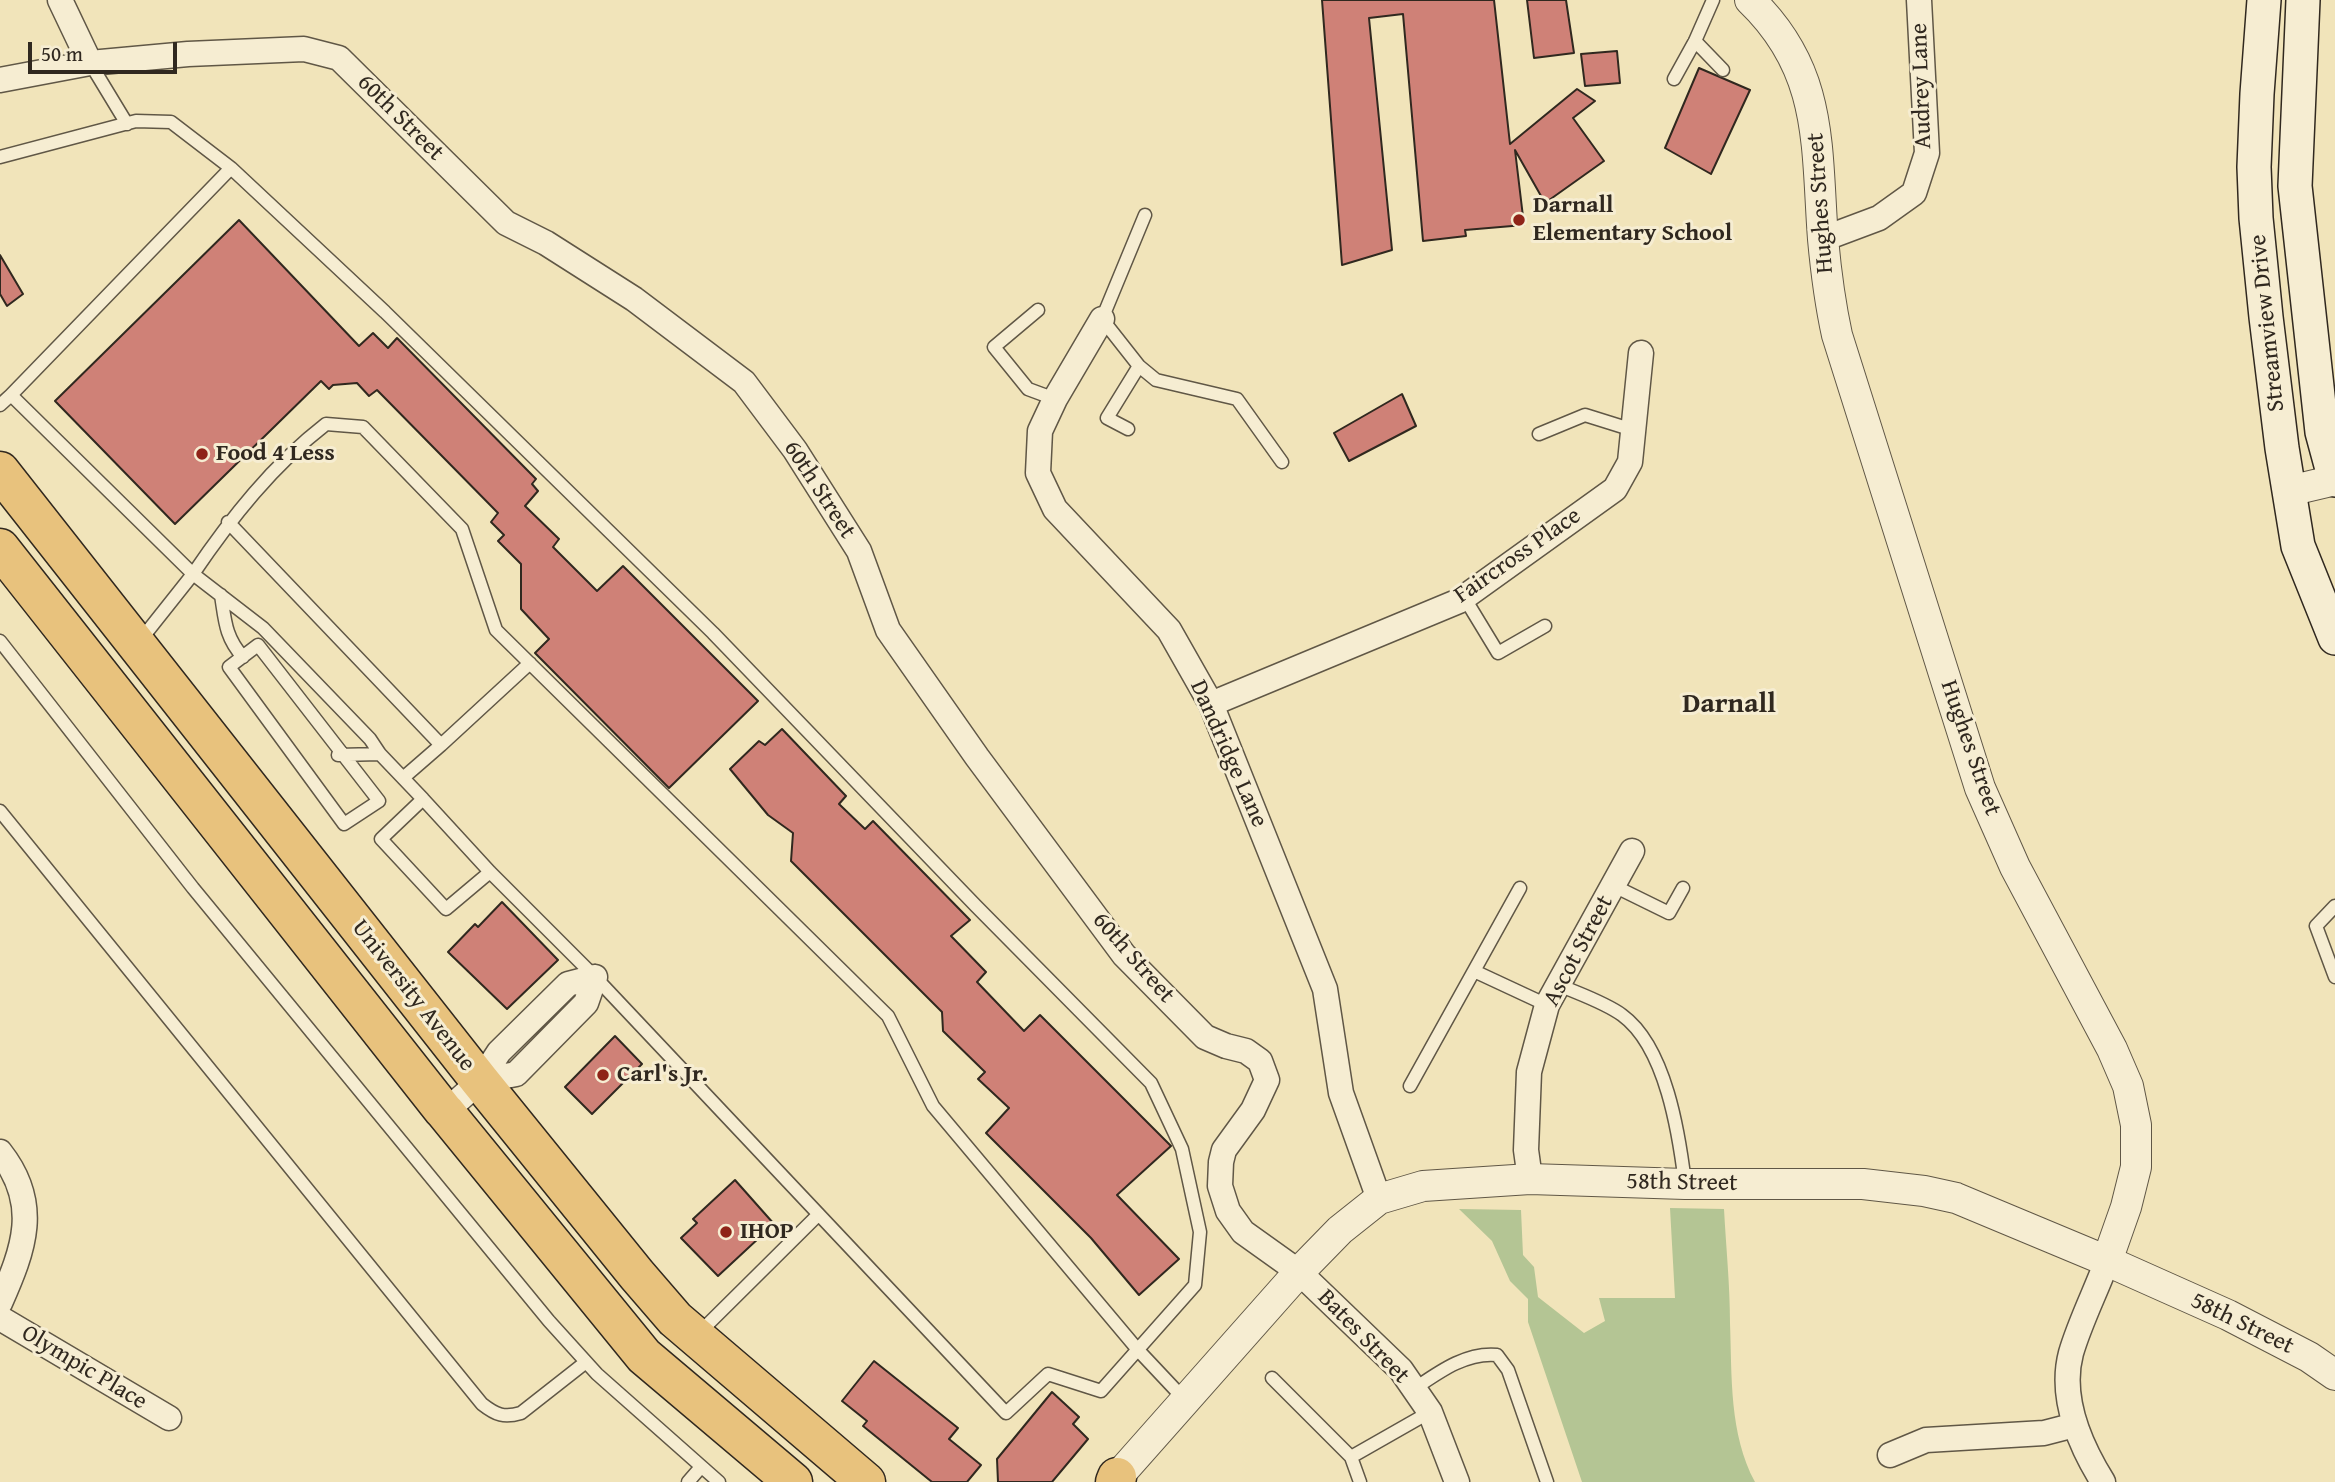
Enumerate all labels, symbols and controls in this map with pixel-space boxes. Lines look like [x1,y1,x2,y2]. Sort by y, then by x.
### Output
street label: Audrey Lane [1905,22,1939,150]
scale bar [32,28,180,72]
text: 50 m [41,38,83,69]
street label: 60th Street [351,69,449,167]
street label: Hughes Street [1802,132,1840,274]
place label: Darnall Elementary School [1533,192,1732,248]
marker: Darnall Elementary School [1511,212,1527,228]
street label: Streamview Drive [2244,233,2292,413]
street label: 60th Street [777,436,861,544]
place label: Food 4 Less [216,440,335,468]
marker: Food 4 Less [194,446,210,462]
street label: Faircross Place [1449,502,1587,610]
street label: Dandridge Lane [1183,676,1273,832]
street label: Hughes Street [1933,677,2007,819]
district label: Darnall [1682,688,1776,722]
street label: Ascot Street [1538,891,1620,1011]
street label: 60th Street [1086,907,1180,1009]
street label: University Avenue [345,915,481,1077]
place label: Carl's Jr. [617,1061,708,1089]
marker: Carl's Jr. [595,1067,611,1083]
street label: 58th Street [1626,1168,1738,1198]
place label: IHOP [740,1218,794,1246]
marker: IHOP [718,1224,734,1240]
street label: Bates Street [1311,1284,1415,1390]
street label: 58th Street [2186,1287,2298,1361]
street label: Olympic Place [16,1319,152,1417]

